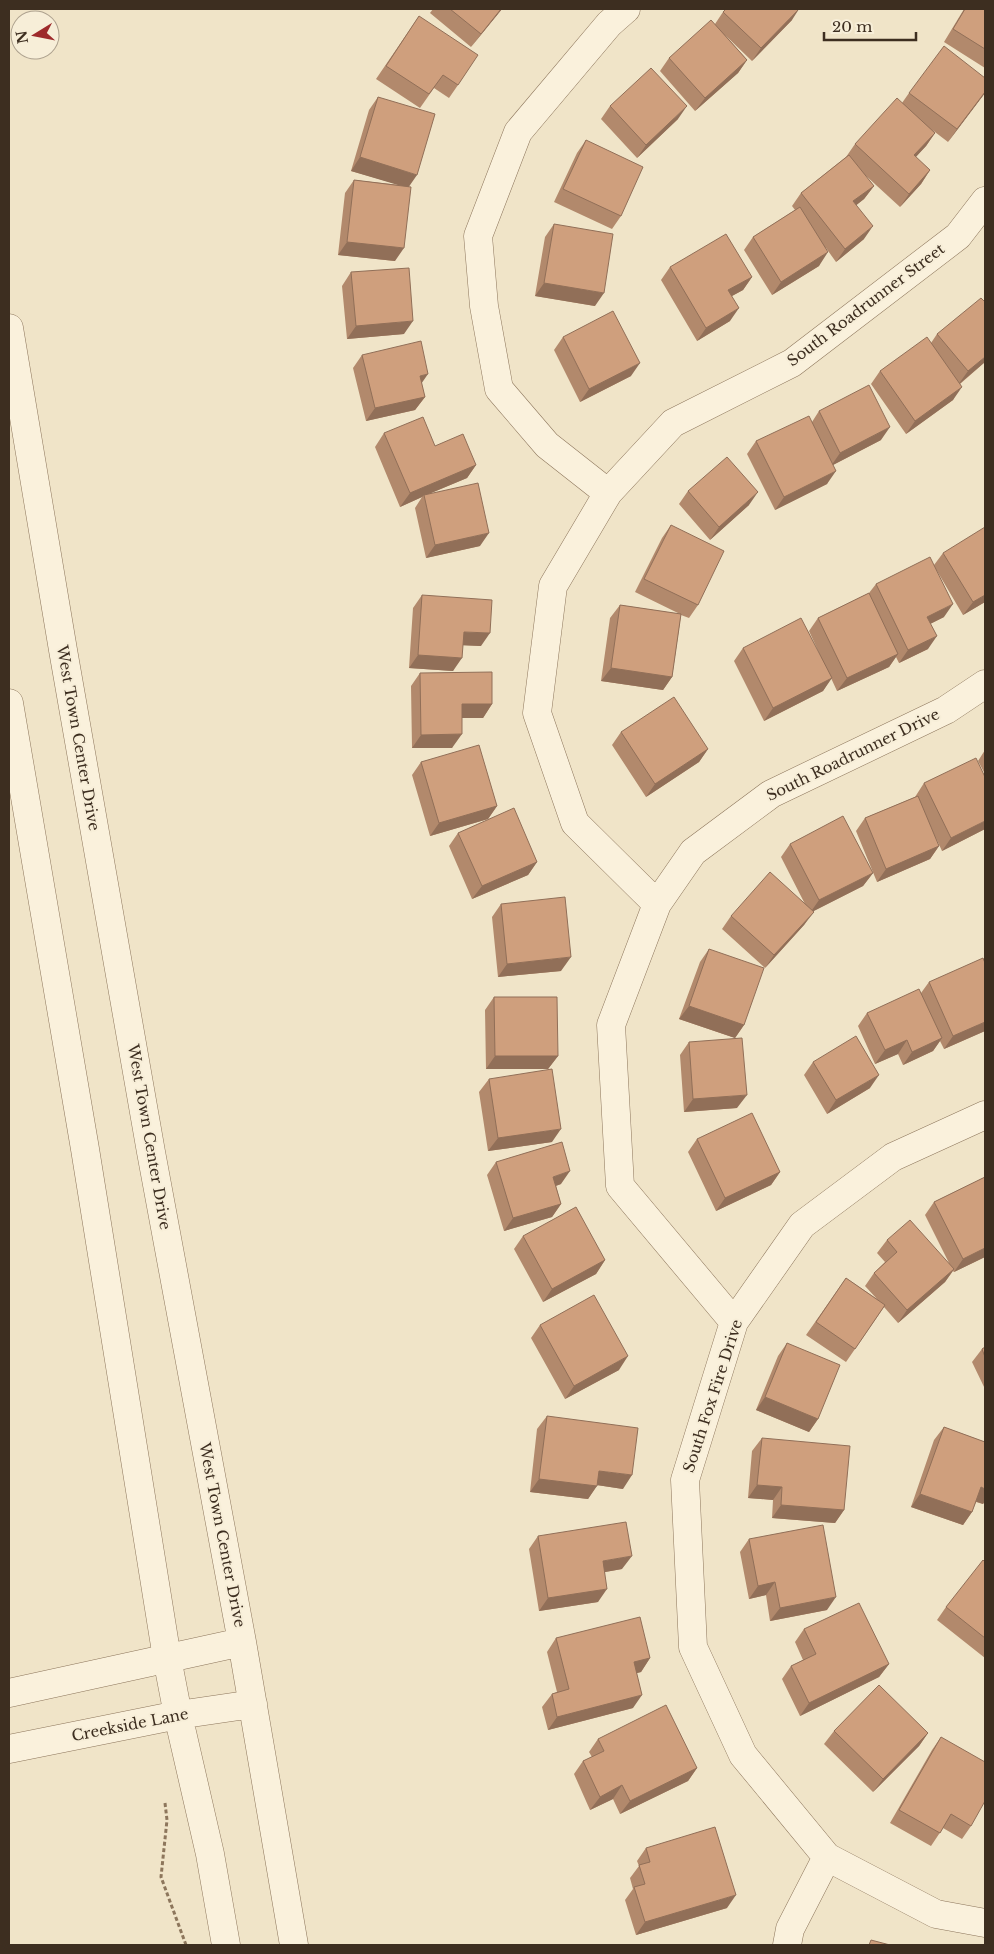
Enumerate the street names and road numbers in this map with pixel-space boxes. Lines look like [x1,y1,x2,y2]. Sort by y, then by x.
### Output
street label: South Roadrunner Street [783,239,949,370]
street label: West Town Center Drive [53,643,104,832]
street label: South Roadrunner Drive [763,704,942,805]
street label: West Town Center Drive [124,1042,175,1231]
street label: South Fox Fire Drive [679,1317,746,1475]
street label: West Town Center Drive [195,1440,250,1629]
street label: Creekside Lane [70,1704,190,1745]

